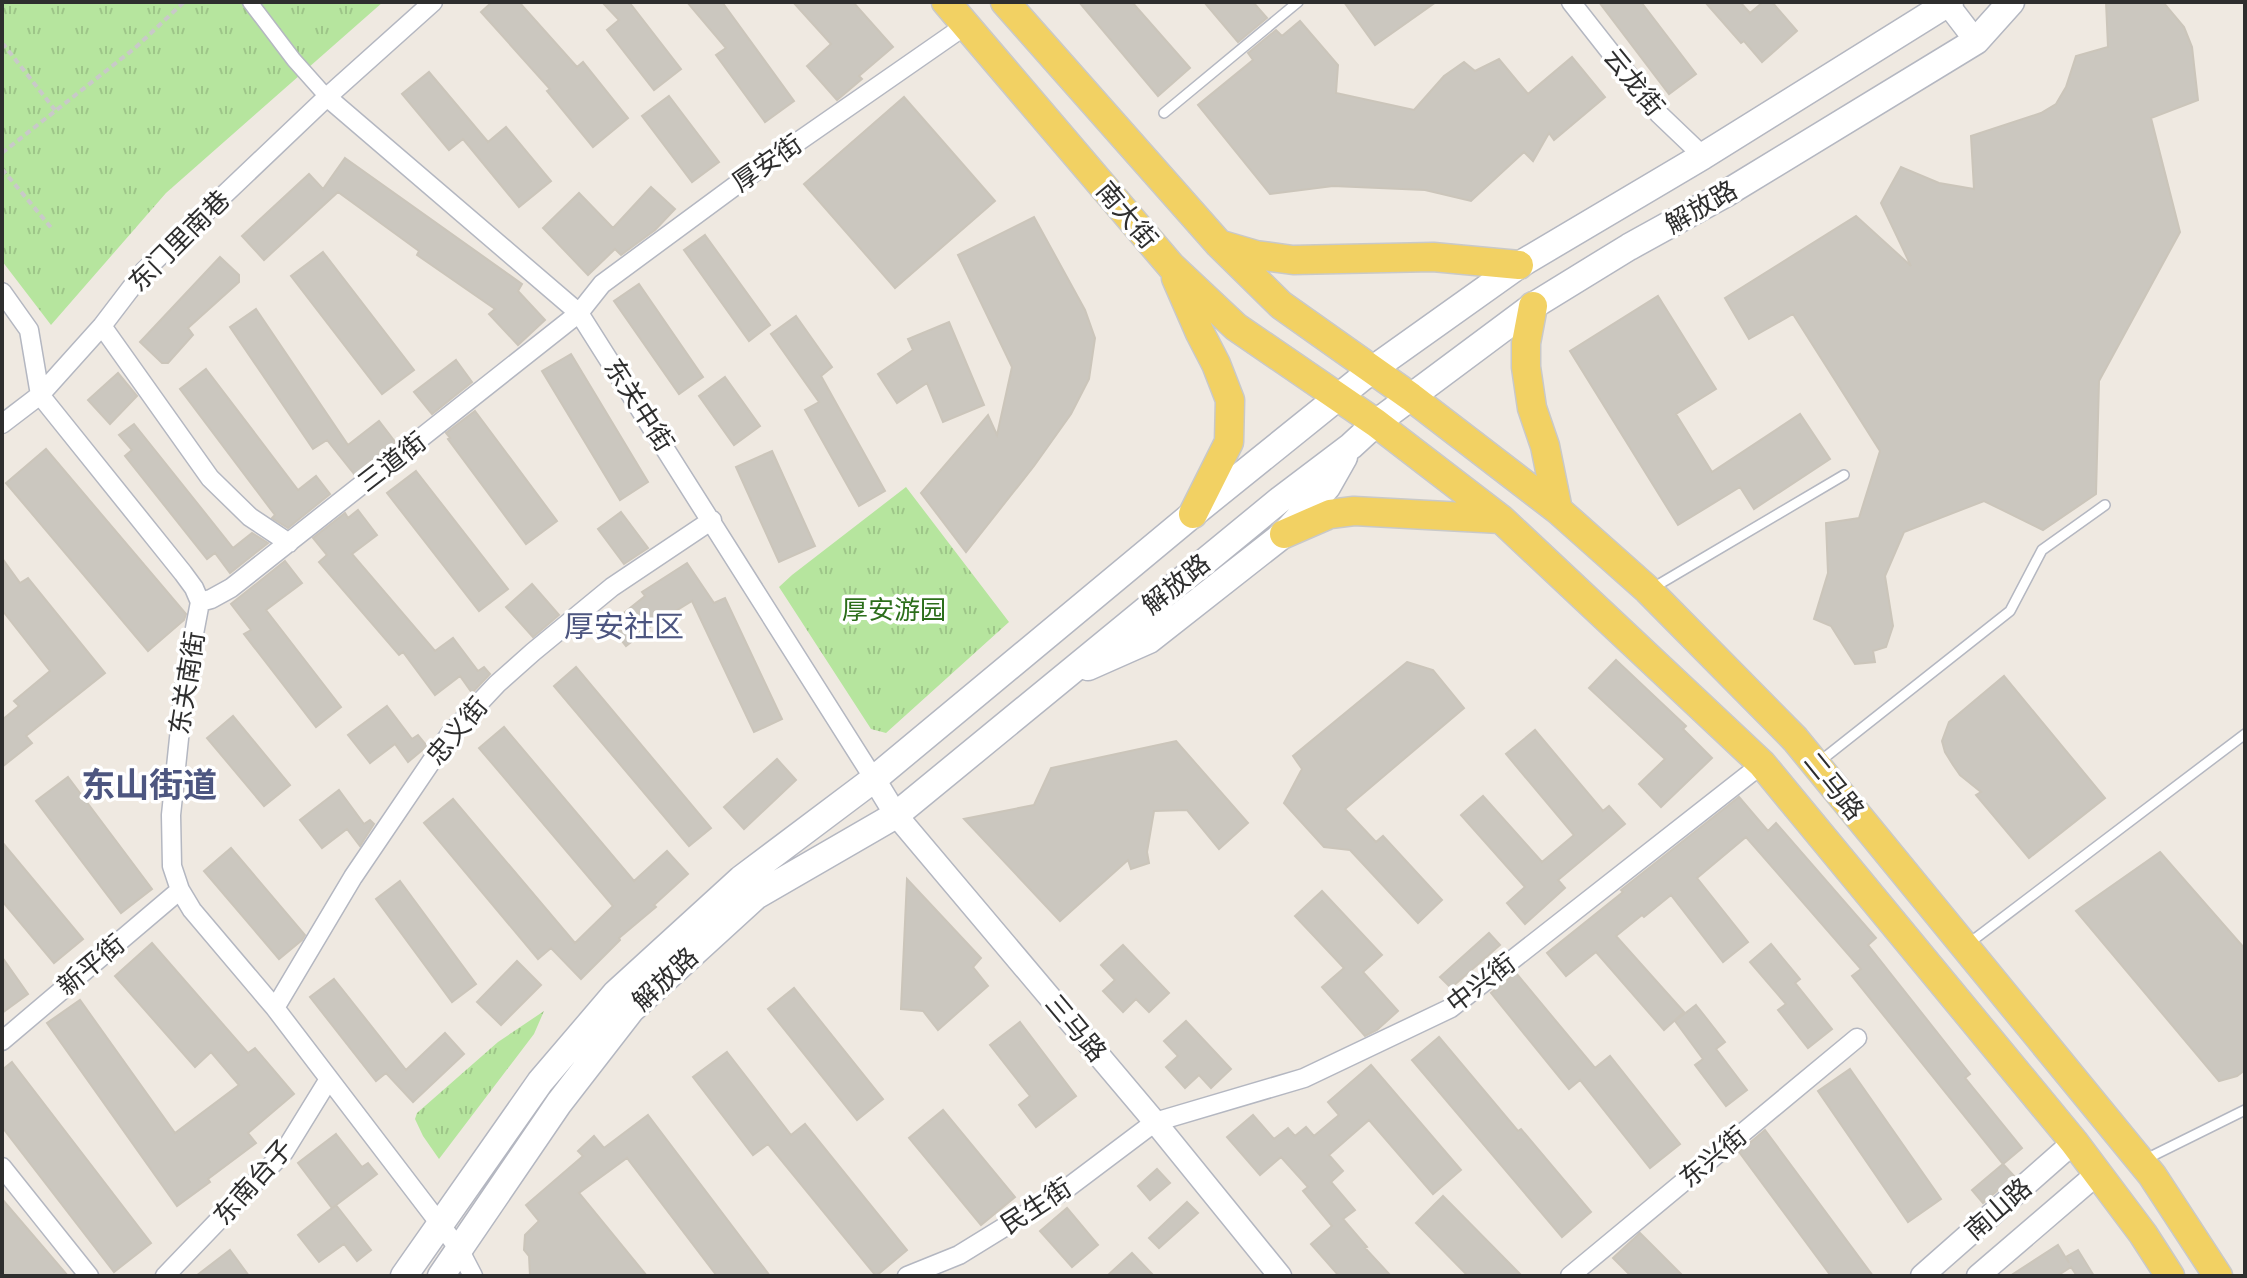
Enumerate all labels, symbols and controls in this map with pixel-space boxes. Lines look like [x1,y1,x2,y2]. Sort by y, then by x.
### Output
street label: 云龙街 [1596,40,1673,123]
street label: 厚安街 [724,125,809,199]
street label: 解放路 [1658,171,1743,241]
street label: 南大街 [1089,173,1167,256]
street label: 东门里南巷 [120,182,237,299]
street label: 东关中街 [596,351,683,458]
street label: 三道街 [350,423,433,499]
street label: 解放路 [1134,545,1217,622]
park label: 厚安游园 [842,591,946,627]
district label: 厚安社区 [564,605,684,646]
street label: 东关南街 [160,629,212,737]
street label: 忠义街 [417,689,495,772]
street label: 二马路 [1796,744,1873,827]
district label: 东山街道 [81,761,217,807]
street label: 新平街 [49,925,132,1003]
street label: 解放路 [624,939,705,1018]
street label: 中兴街 [1438,944,1522,1020]
street label: 三马路 [1038,986,1116,1069]
street label: 东兴街 [1671,1117,1754,1195]
street label: 东南台子 [204,1131,300,1232]
street label: 民生街 [993,1169,1078,1242]
street label: 南山路 [1956,1169,2039,1247]

